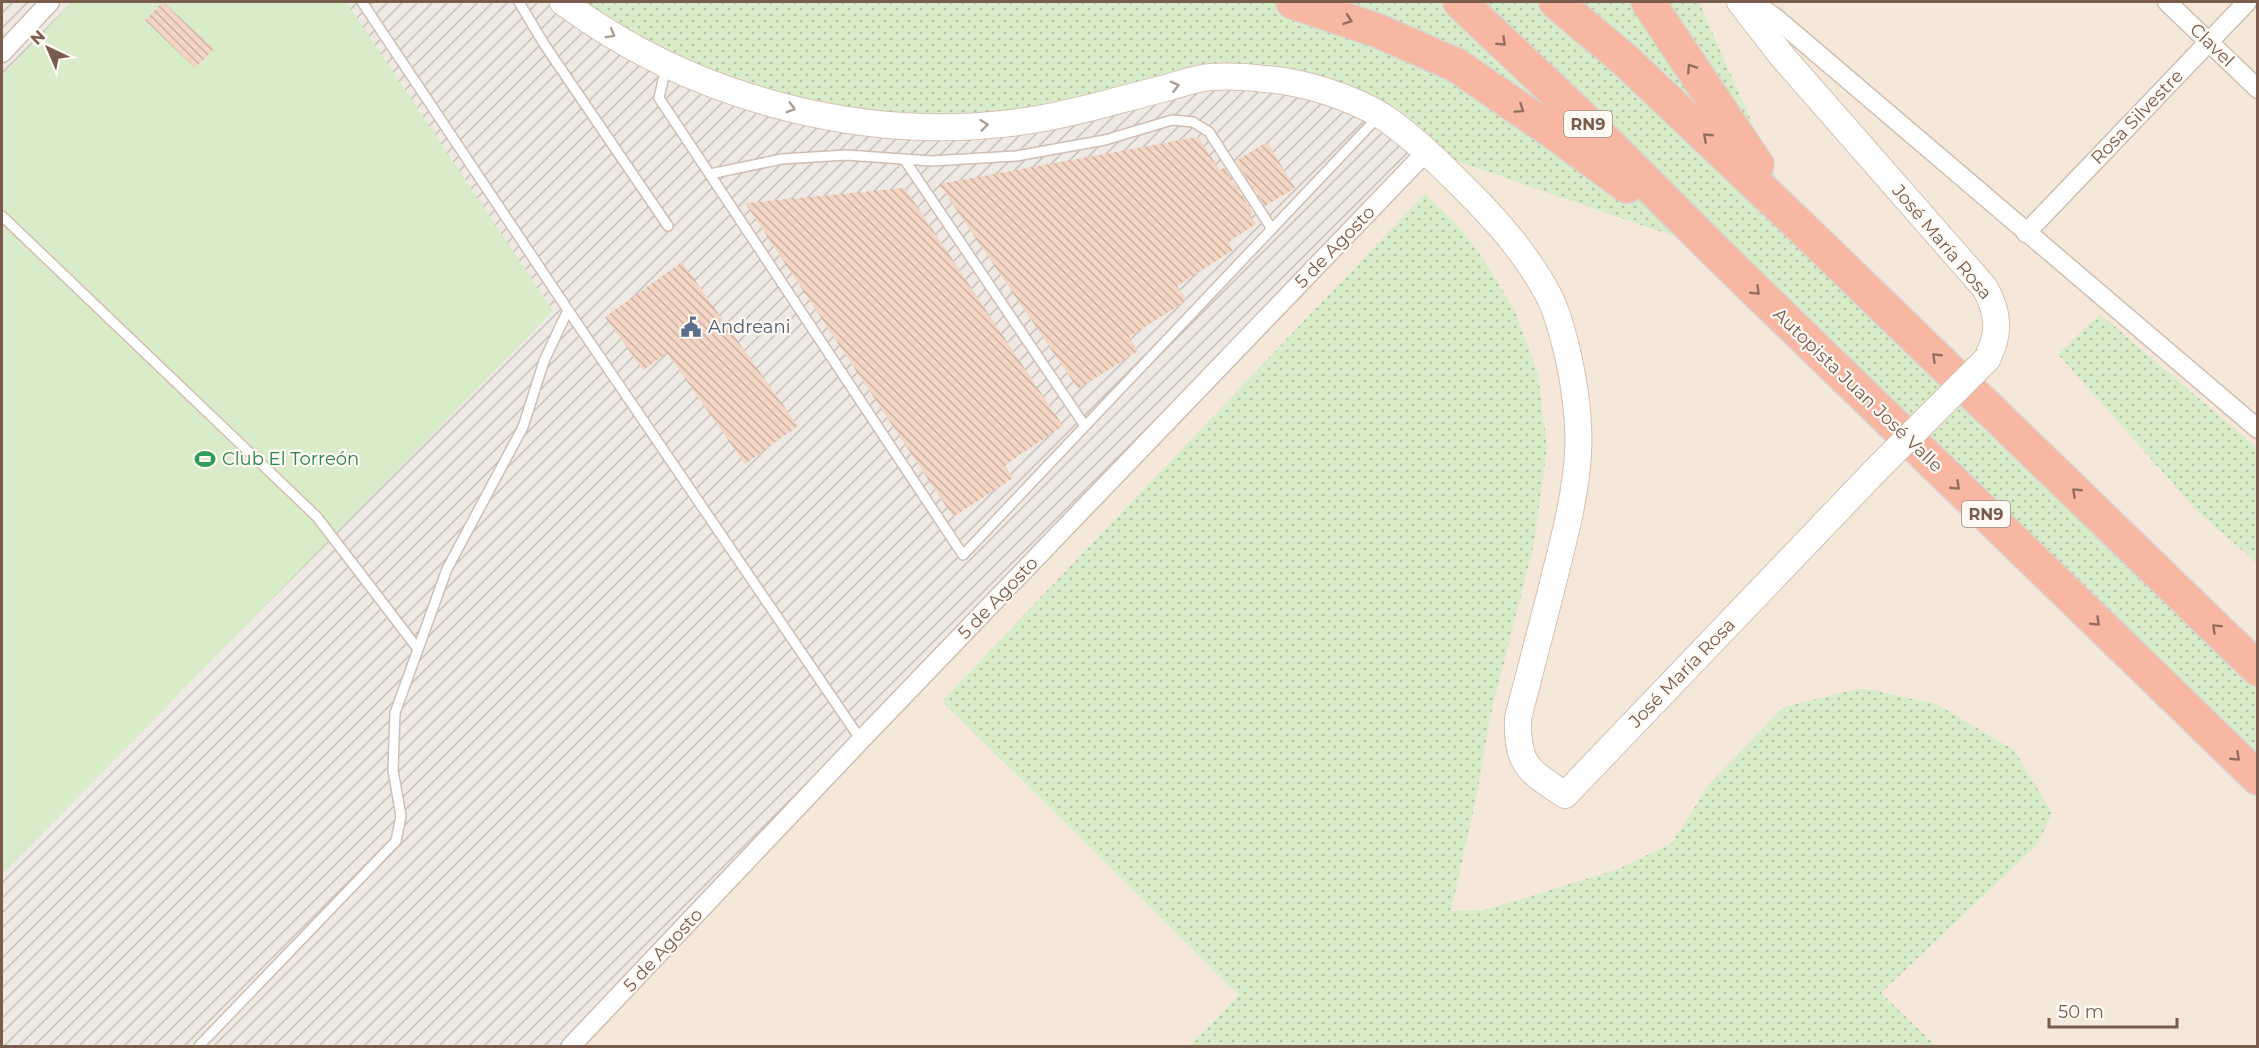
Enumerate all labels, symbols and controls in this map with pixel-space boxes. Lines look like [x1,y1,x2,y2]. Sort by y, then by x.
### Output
one-way arrow [1342,13,1353,26]
north arrow [18,18,78,78]
street label: Clavel [2185,19,2239,71]
text: N [27,26,49,49]
one-way arrow [605,27,616,39]
one-way arrow [1495,34,1506,45]
one-way arrow [1687,64,1699,74]
street label: Rosa Silvestre [2086,65,2188,169]
one-way arrow [1170,80,1180,93]
one-way arrow [785,101,796,113]
one-way arrow [1514,102,1525,113]
road number: RN9 [1564,111,1612,137]
one-way arrow [980,119,989,132]
one-way arrow [1703,134,1714,145]
street label: José María Rosa [1887,179,1997,304]
street label: 5 de Agosto [1290,201,1380,293]
one-way arrow [1749,284,1760,295]
street label: Autopista Juan José Valle [1769,303,1947,477]
public building icon: Andreani [679,315,703,339]
place label: Andreani [708,316,791,338]
one-way arrow [1932,353,1943,364]
sports icon: Club El Torreón [193,447,217,471]
place label: Club El Torreón [222,448,359,470]
one-way arrow [1949,478,1960,489]
one-way arrow [2072,489,2083,500]
road number: RN9 [1962,501,2010,527]
street label: 5 de Agosto [953,552,1043,644]
street label: José María Rosa [1624,614,1740,733]
one-way arrow [2089,614,2100,625]
one-way arrow [2212,625,2223,636]
one-way arrow [2229,750,2240,761]
street label: 5 de Agosto [619,904,707,996]
scale bar [2049,991,2176,1029]
text: 50 m [2058,1001,2104,1023]

